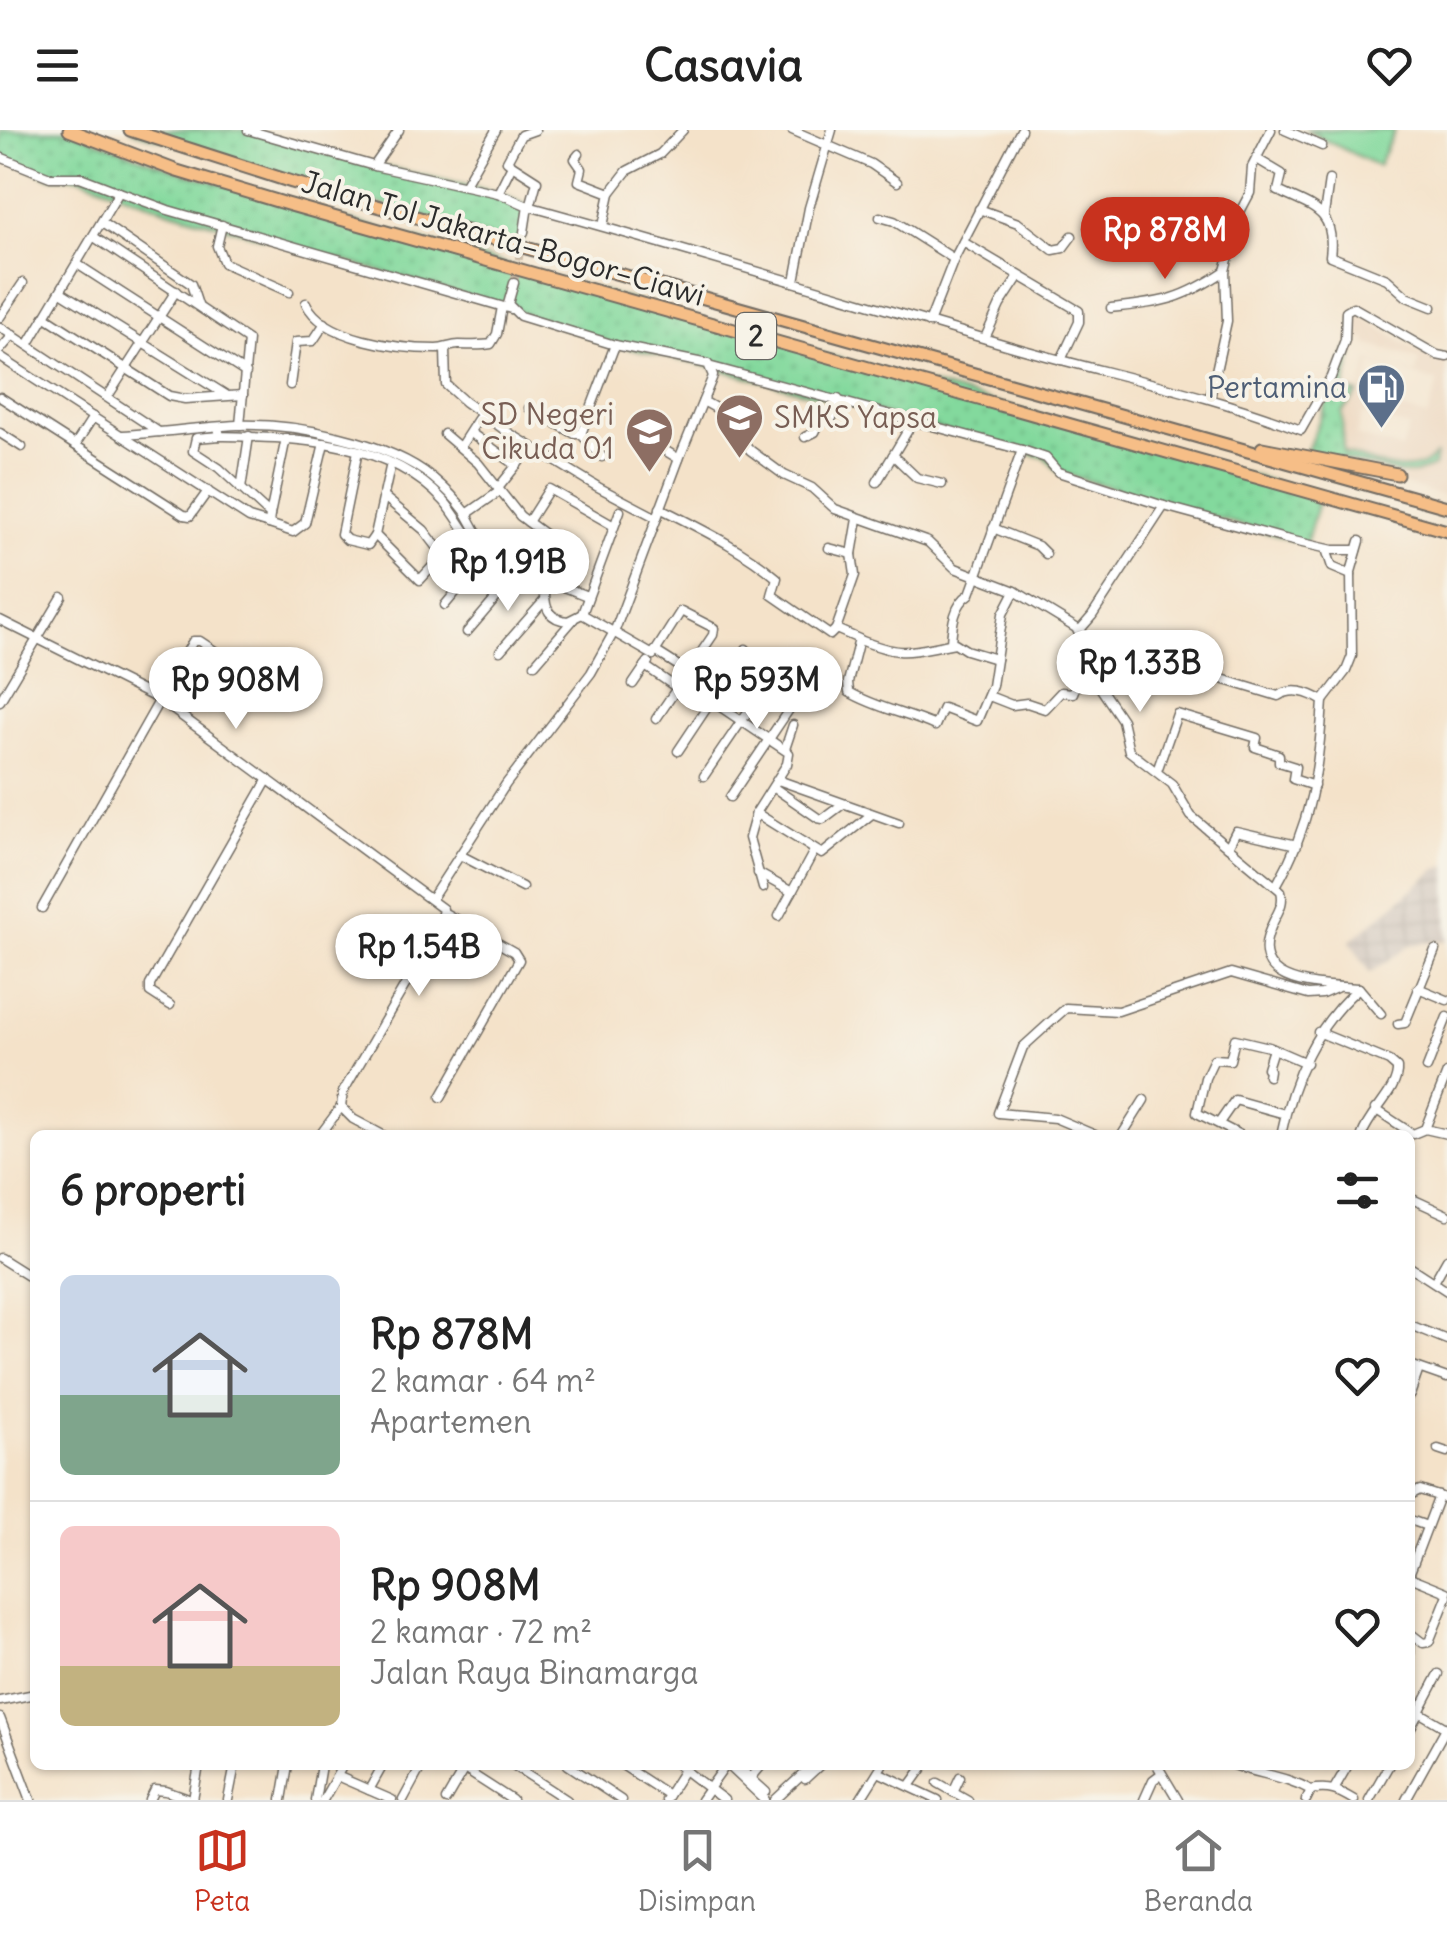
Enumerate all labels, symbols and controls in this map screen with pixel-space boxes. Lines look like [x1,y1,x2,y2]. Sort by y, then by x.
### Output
text: Casavia [644,37,803,93]
icon: menu [30,38,85,93]
icon: heart [1362,38,1417,93]
street label: Jalan Tol Jakarta–Bogor–Ciawi [298,162,709,314]
pin: Rp 878M [1073,197,1257,282]
text: Rp 878M [1103,209,1227,250]
road number: 2 [736,313,776,359]
fuel station icon: Pertamina [1356,362,1408,430]
place label: Pertamina [1207,368,1347,406]
school or university icon: SMKS Yapsa [713,392,765,460]
place label: SD Negeri Cikuda 01 [480,395,614,467]
place label: SMKS Yapsa [774,398,937,436]
school or university icon: SD Negeri Cikuda 01 [623,406,675,474]
pin: Rp 1.91B [405,529,611,614]
text: Rp 1.91B [449,541,567,582]
pin: Rp 1.33B [1037,630,1243,715]
text: Rp 1.33B [1079,642,1201,683]
pin: Rp 908M [144,647,328,732]
pin: Rp 593M [665,647,849,732]
text: Rp 908M [171,659,301,700]
text: Rp 593M [693,659,821,700]
pin: Rp 1.54B [316,914,522,999]
text: Rp 1.54B [357,926,481,967]
icon: filters [1330,1163,1385,1218]
text: 6 properti [60,1164,246,1216]
text: Rp 878M [370,1308,534,1360]
icon: home [140,1315,260,1435]
icon: heart [1330,1348,1385,1403]
text: 2 kamar · 64 m² [370,1360,596,1401]
text: Apartemen [370,1401,532,1442]
text: Rp 908M [370,1559,541,1611]
icon: home [140,1566,260,1686]
icon: heart [1330,1599,1385,1654]
text: 2 kamar · 72 m² [370,1611,592,1652]
text: Jalan Raya Binamarga [370,1652,699,1693]
tab: Peta [194,1823,250,1919]
tab: Disimpan [638,1823,756,1919]
tab: Beranda [1144,1823,1253,1919]

